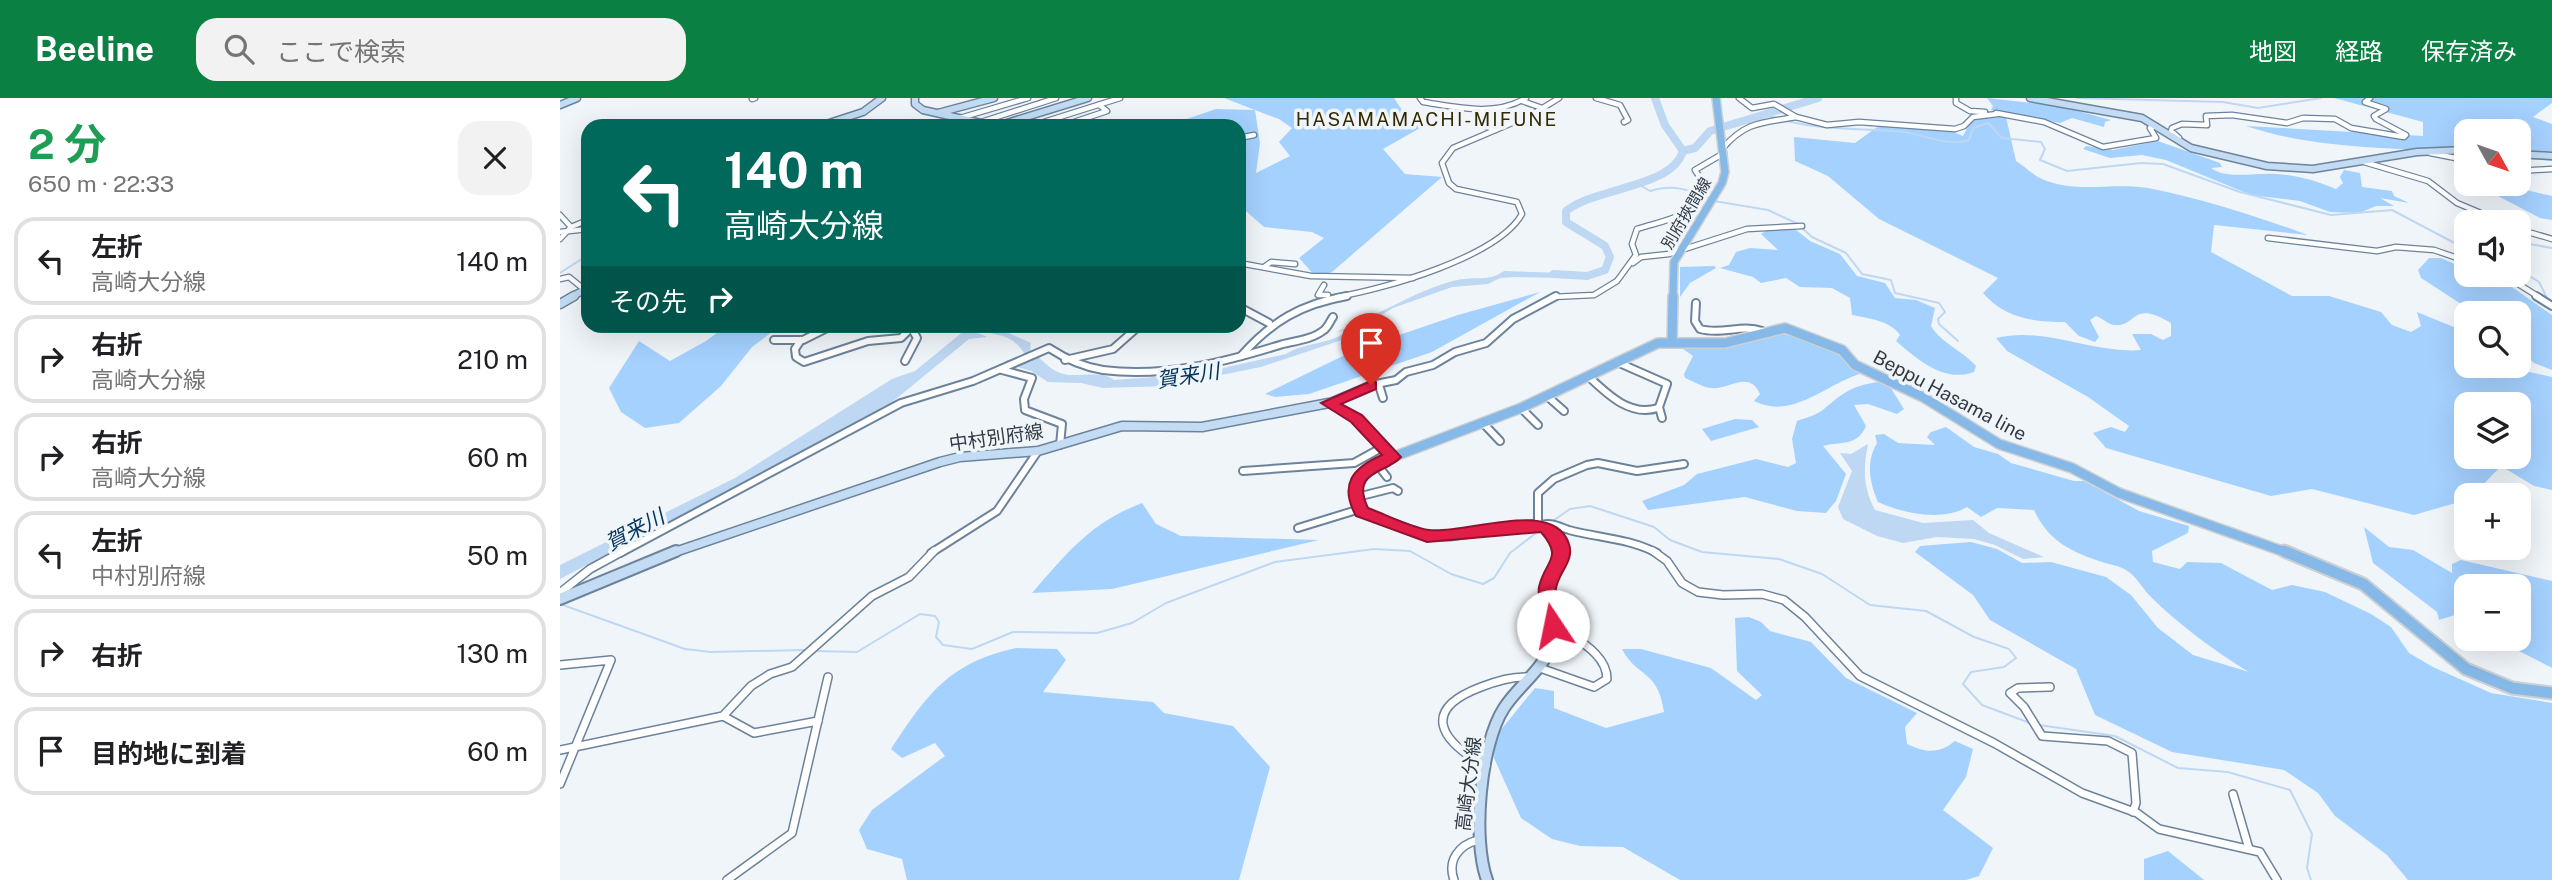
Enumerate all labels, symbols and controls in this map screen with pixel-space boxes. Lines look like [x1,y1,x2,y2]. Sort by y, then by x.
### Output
search box [196,18,686,81]
text: Beeline [35,30,154,68]
icon: search [220,30,258,68]
text: ここで検索 [276,36,406,67]
text: 地図 [2249,37,2297,65]
text: 経路 [2335,37,2383,65]
text: 保存済み [2421,37,2517,65]
district label: HASAMAMACHI-MIFUNE [1296,108,1558,130]
text: 2 分 [28,119,106,168]
north arrow [2454,119,2530,196]
map controls [2454,119,2531,651]
button: close [458,121,532,195]
text: 140 m [724,141,864,199]
icon: left [609,147,700,238]
text: 650 m · 22:33 [28,170,174,197]
street label: 別府挾間線 [1658,174,1715,252]
text: 高崎大分線 [724,207,884,244]
button: sound [2454,210,2531,287]
text: 左折 [91,231,143,262]
icon: left [32,242,70,280]
text: 140 m [456,246,528,277]
text: 高崎大分線 [91,268,206,295]
icon: right [701,280,739,318]
text: その先 [609,286,687,317]
button: search [2454,301,2531,378]
pin [1341,313,1401,385]
icon: arrive [1352,324,1390,362]
text: 右折 [91,329,143,360]
icon: right [32,340,70,378]
text: 210 m [457,344,528,375]
street label: Beppu Hasama line [1870,345,2030,445]
water label: 賀来川 [1155,358,1223,393]
text: 高崎大分線 [91,366,206,393]
button: layers [2454,392,2531,469]
street label: 中村別府線 [947,419,1045,455]
text: 右折 [91,427,143,458]
icon: right [32,438,70,476]
text: 60 m [467,442,528,473]
text: 高崎大分線 [91,464,206,491]
button: + [2454,483,2531,560]
water label: 賀来川 [601,503,670,555]
text: 左折 [91,525,143,556]
icon: left [32,536,70,574]
text: 50 m [467,540,528,571]
text: 中村別府線 [91,562,206,589]
button: − [2454,574,2531,651]
position arrow [1516,589,1590,663]
icon: right [32,634,70,672]
text: 130 m [456,638,528,669]
text: 右折 [91,640,143,671]
icon: arrive [32,732,70,770]
text: 60 m [467,736,528,767]
street label: 高崎大分線 [1451,736,1485,832]
text: 目的地に到着 [91,738,247,769]

